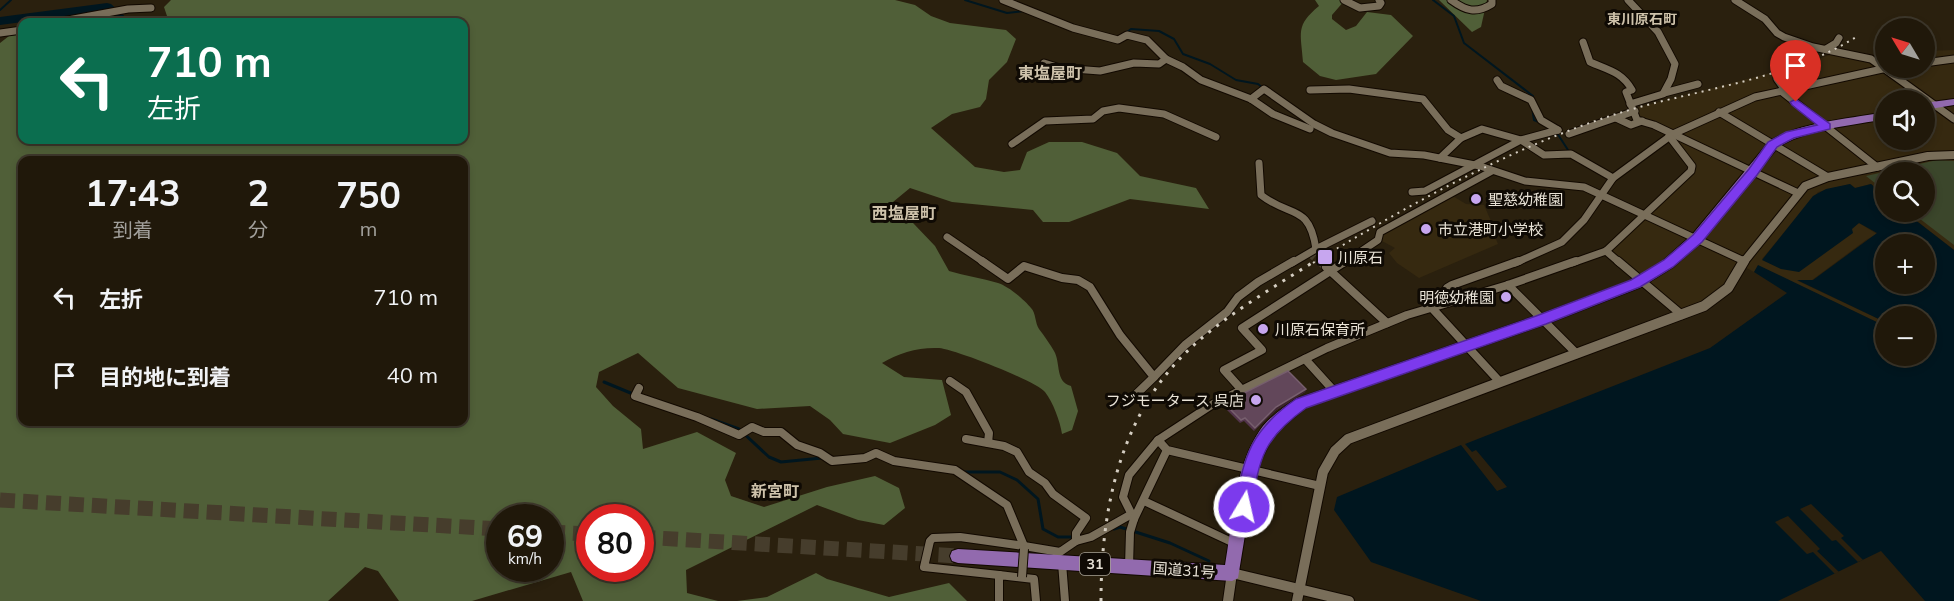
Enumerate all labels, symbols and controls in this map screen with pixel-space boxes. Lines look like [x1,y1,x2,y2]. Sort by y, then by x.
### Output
district label: 東川原石町 [1607,10,1677,28]
north arrow [1875,18,1935,78]
map controls [1875,18,1935,366]
text: 710 m [147,35,272,88]
pin [1770,40,1821,102]
icon: left [48,42,126,120]
icon: arrive [1779,49,1812,82]
district label: 東塩屋町 [1018,63,1082,83]
button: sound [1875,90,1935,150]
text: 左折 [147,91,201,125]
button: search [1875,162,1935,222]
text: 17:43 [85,170,180,215]
text: 2 [247,170,269,215]
text: 750 [336,172,401,217]
place label: 聖慈幼稚園 [1488,190,1563,209]
marker: 聖慈幼稚園 [1469,192,1483,206]
district label: 西塩屋町 [872,203,936,223]
text: m [360,216,377,241]
text: 到着 [113,217,153,242]
text: 分 [248,217,268,242]
place label: 市立港町小学校 [1438,220,1543,239]
marker: 市立港町小学校 [1419,222,1433,236]
button: + [1875,234,1935,294]
marker: 川原石 [1316,248,1334,266]
place label: 川原石 [1338,248,1383,267]
icon: left [48,281,81,314]
text: 710 m [373,283,438,311]
text: 左折 [99,285,143,313]
place label: 明徳幼稚園 [1419,288,1494,307]
marker: 明徳幼稚園 [1499,290,1513,304]
button: − [1875,306,1935,366]
place label: 川原石保育所 [1275,320,1365,339]
marker: 川原石保育所 [1256,322,1270,336]
icon: arrive [48,359,81,392]
text: 40 m [387,361,438,389]
text: 目的地に到着 [99,363,231,391]
place label: フジモータース 呉店 [1106,391,1244,410]
marker: フジモータース 呉店 [1249,393,1263,407]
position arrow [1212,475,1276,539]
district label: 新宮町 [751,481,799,501]
speed limit sign: 80 [576,504,654,582]
text: 69 [507,517,543,555]
text: km/h [508,549,542,568]
road number: 31 [1080,553,1110,575]
street label: 国道31号 [1152,558,1216,582]

